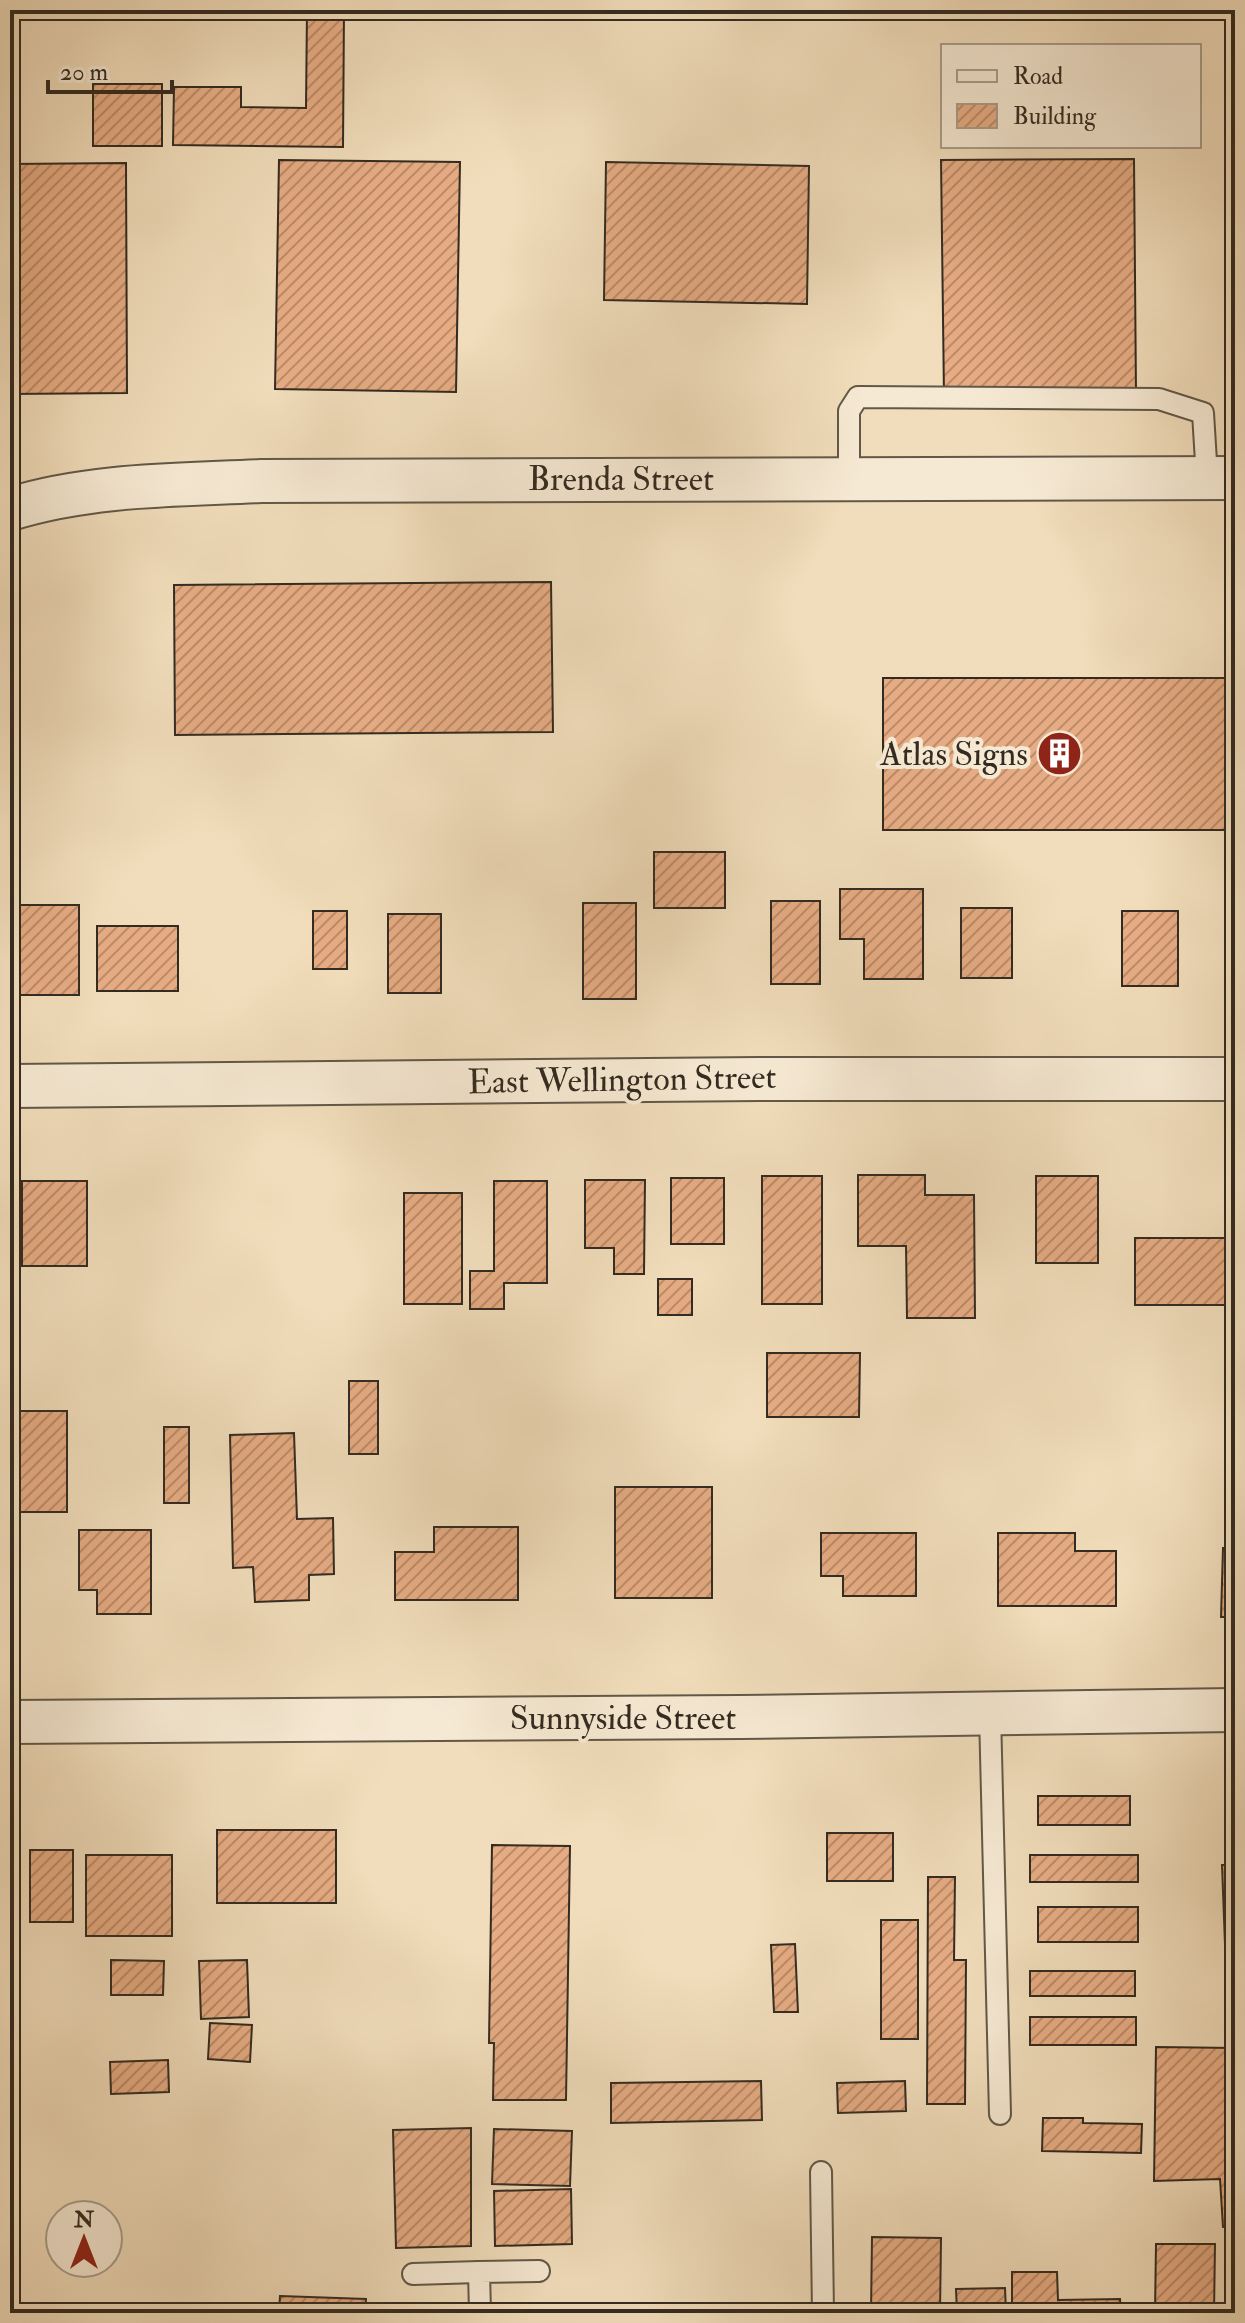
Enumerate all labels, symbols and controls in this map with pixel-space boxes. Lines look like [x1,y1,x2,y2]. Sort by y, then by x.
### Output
scale bar [48,44,172,94]
legend [941,44,1201,148]
text: 20 m [60,57,109,88]
text: Road [1013,61,1063,92]
text: Building [1013,101,1097,132]
street label: Brenda Street [528,458,714,501]
building icon: Atlas Signs [1035,730,1083,778]
place label: Atlas Signs [879,733,1028,776]
street label: East Wellington Street [467,1056,777,1104]
street label: Sunnyside Street [510,1697,736,1740]
north arrow [44,2199,124,2279]
text: N [73,2206,94,2234]

